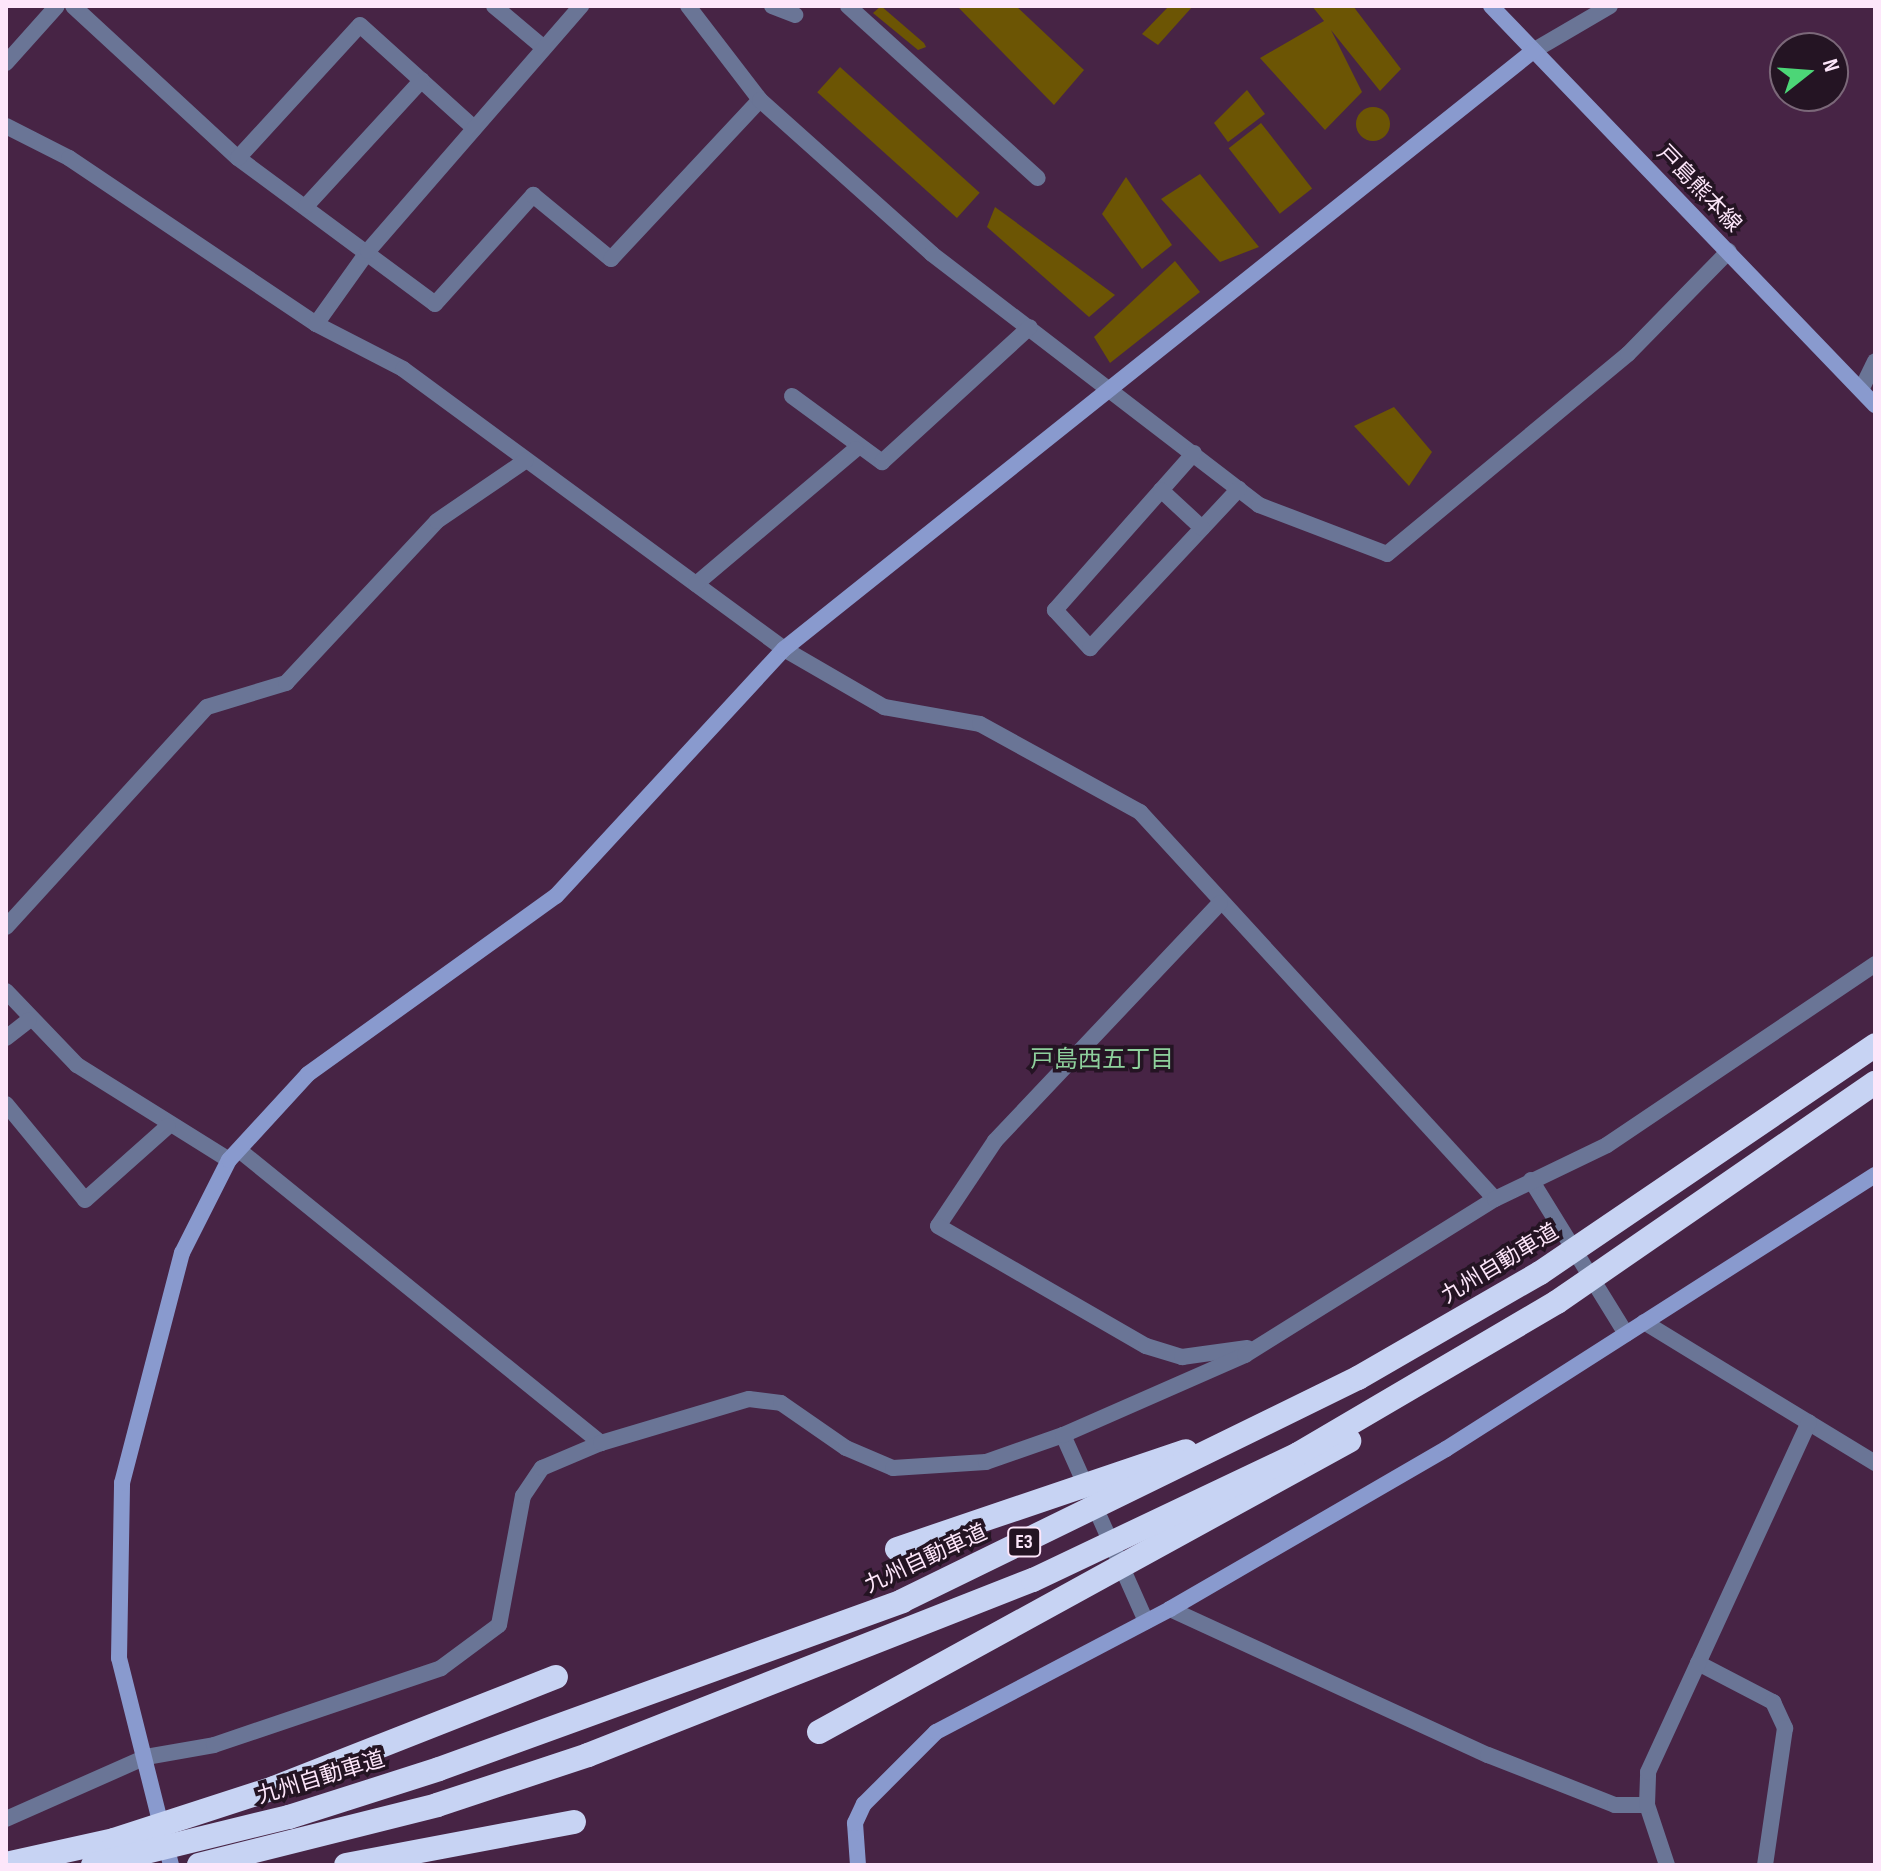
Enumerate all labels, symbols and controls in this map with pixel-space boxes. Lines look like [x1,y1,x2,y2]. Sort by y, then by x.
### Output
north arrow [1769,32,1849,112]
text: N [1816,56,1845,75]
street label: 戸島熊本線 [1651,140,1747,238]
district label: 戸島西五丁目 [1030,1046,1174,1074]
street label: 九州自動車道 [1437,1219,1563,1309]
street label: 九州自動車道 [861,1519,991,1599]
road number: E3 [1006,1526,1042,1558]
street label: 九州自動車道 [254,1746,388,1810]

